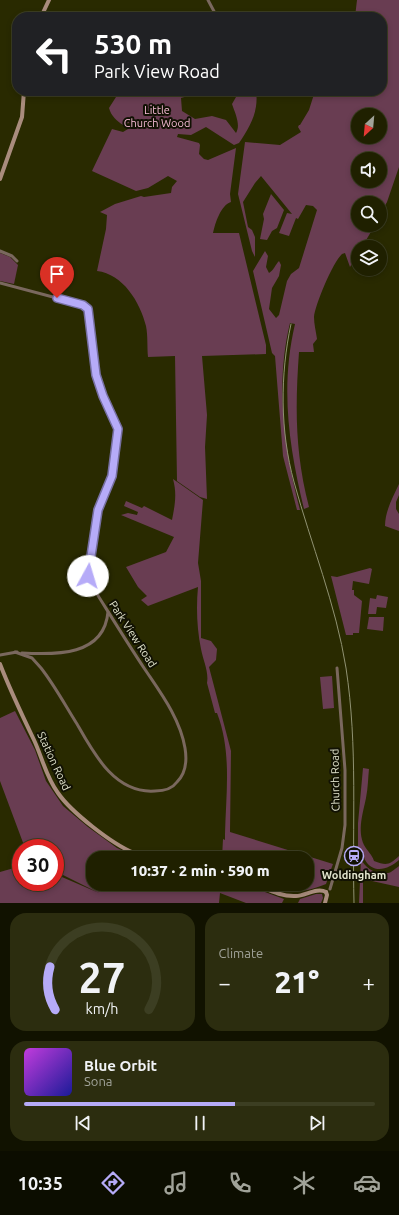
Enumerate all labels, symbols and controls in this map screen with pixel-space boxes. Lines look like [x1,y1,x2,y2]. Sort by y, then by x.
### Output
icon: left [28,28,80,80]
text: 530 m [94,28,172,59]
text: Park View Road [94,61,220,81]
park label: Little Church Wood [124,104,190,129]
north arrow [351,108,387,144]
map controls [351,108,387,276]
button: sound [351,152,387,188]
button: search [351,196,387,232]
button: layers [351,240,387,276]
pin [40,257,74,298]
icon: arrive [46,263,68,285]
position arrow [67,555,109,597]
street label: Park View Road [107,598,159,670]
street label: Station Road [35,730,73,792]
street label: Church Road [328,749,342,811]
speed limit sign: 30 [12,839,64,891]
station icon: Woldingham [343,845,365,867]
text: 10:37 · 2 min · 590 m [130,862,270,879]
place label: Woldingham [322,869,386,881]
text: Climate [219,946,263,960]
text: 27 [79,954,126,1001]
text: 21° [274,965,319,999]
text: − [219,970,231,995]
text: + [363,970,375,995]
text: km/h [86,1001,119,1017]
text: Blue Orbit [84,1057,157,1074]
text: Sona [84,1074,113,1088]
icon: previous [72,1112,94,1134]
icon: pause [189,1112,211,1134]
icon: next [306,1112,328,1134]
icon: directions [99,1169,127,1197]
icon: music [162,1169,190,1197]
icon: phone [226,1169,254,1197]
icon: climate [290,1169,318,1197]
icon: car [353,1169,381,1197]
text: 10:35 [18,1173,63,1193]

